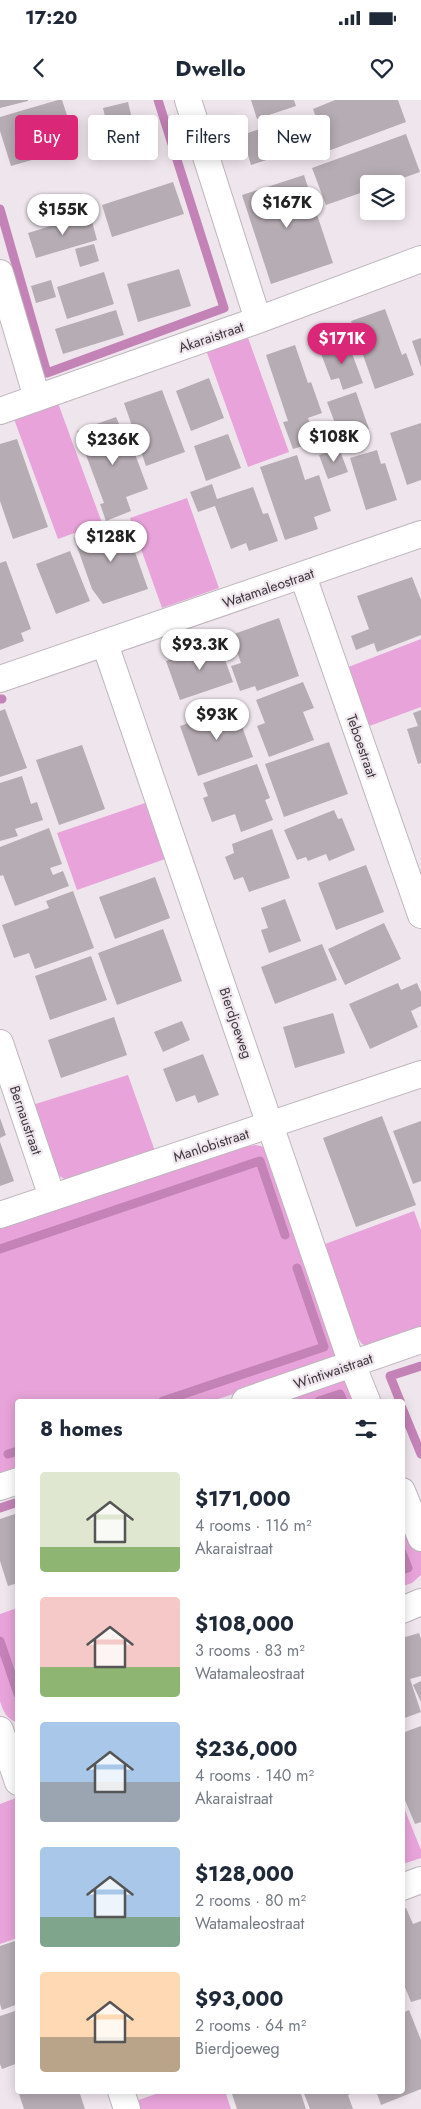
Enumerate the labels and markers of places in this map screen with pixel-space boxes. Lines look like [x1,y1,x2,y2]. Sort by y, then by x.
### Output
pin: $167K [252,186,322,229]
pin: $155K [28,194,98,236]
pin: $171K [307,322,377,365]
pin: $108K [299,420,369,463]
pin: $236K [78,424,148,466]
pin: $128K [76,520,146,563]
pin: $93.3K [159,628,241,671]
pin: $93K [187,698,247,741]

